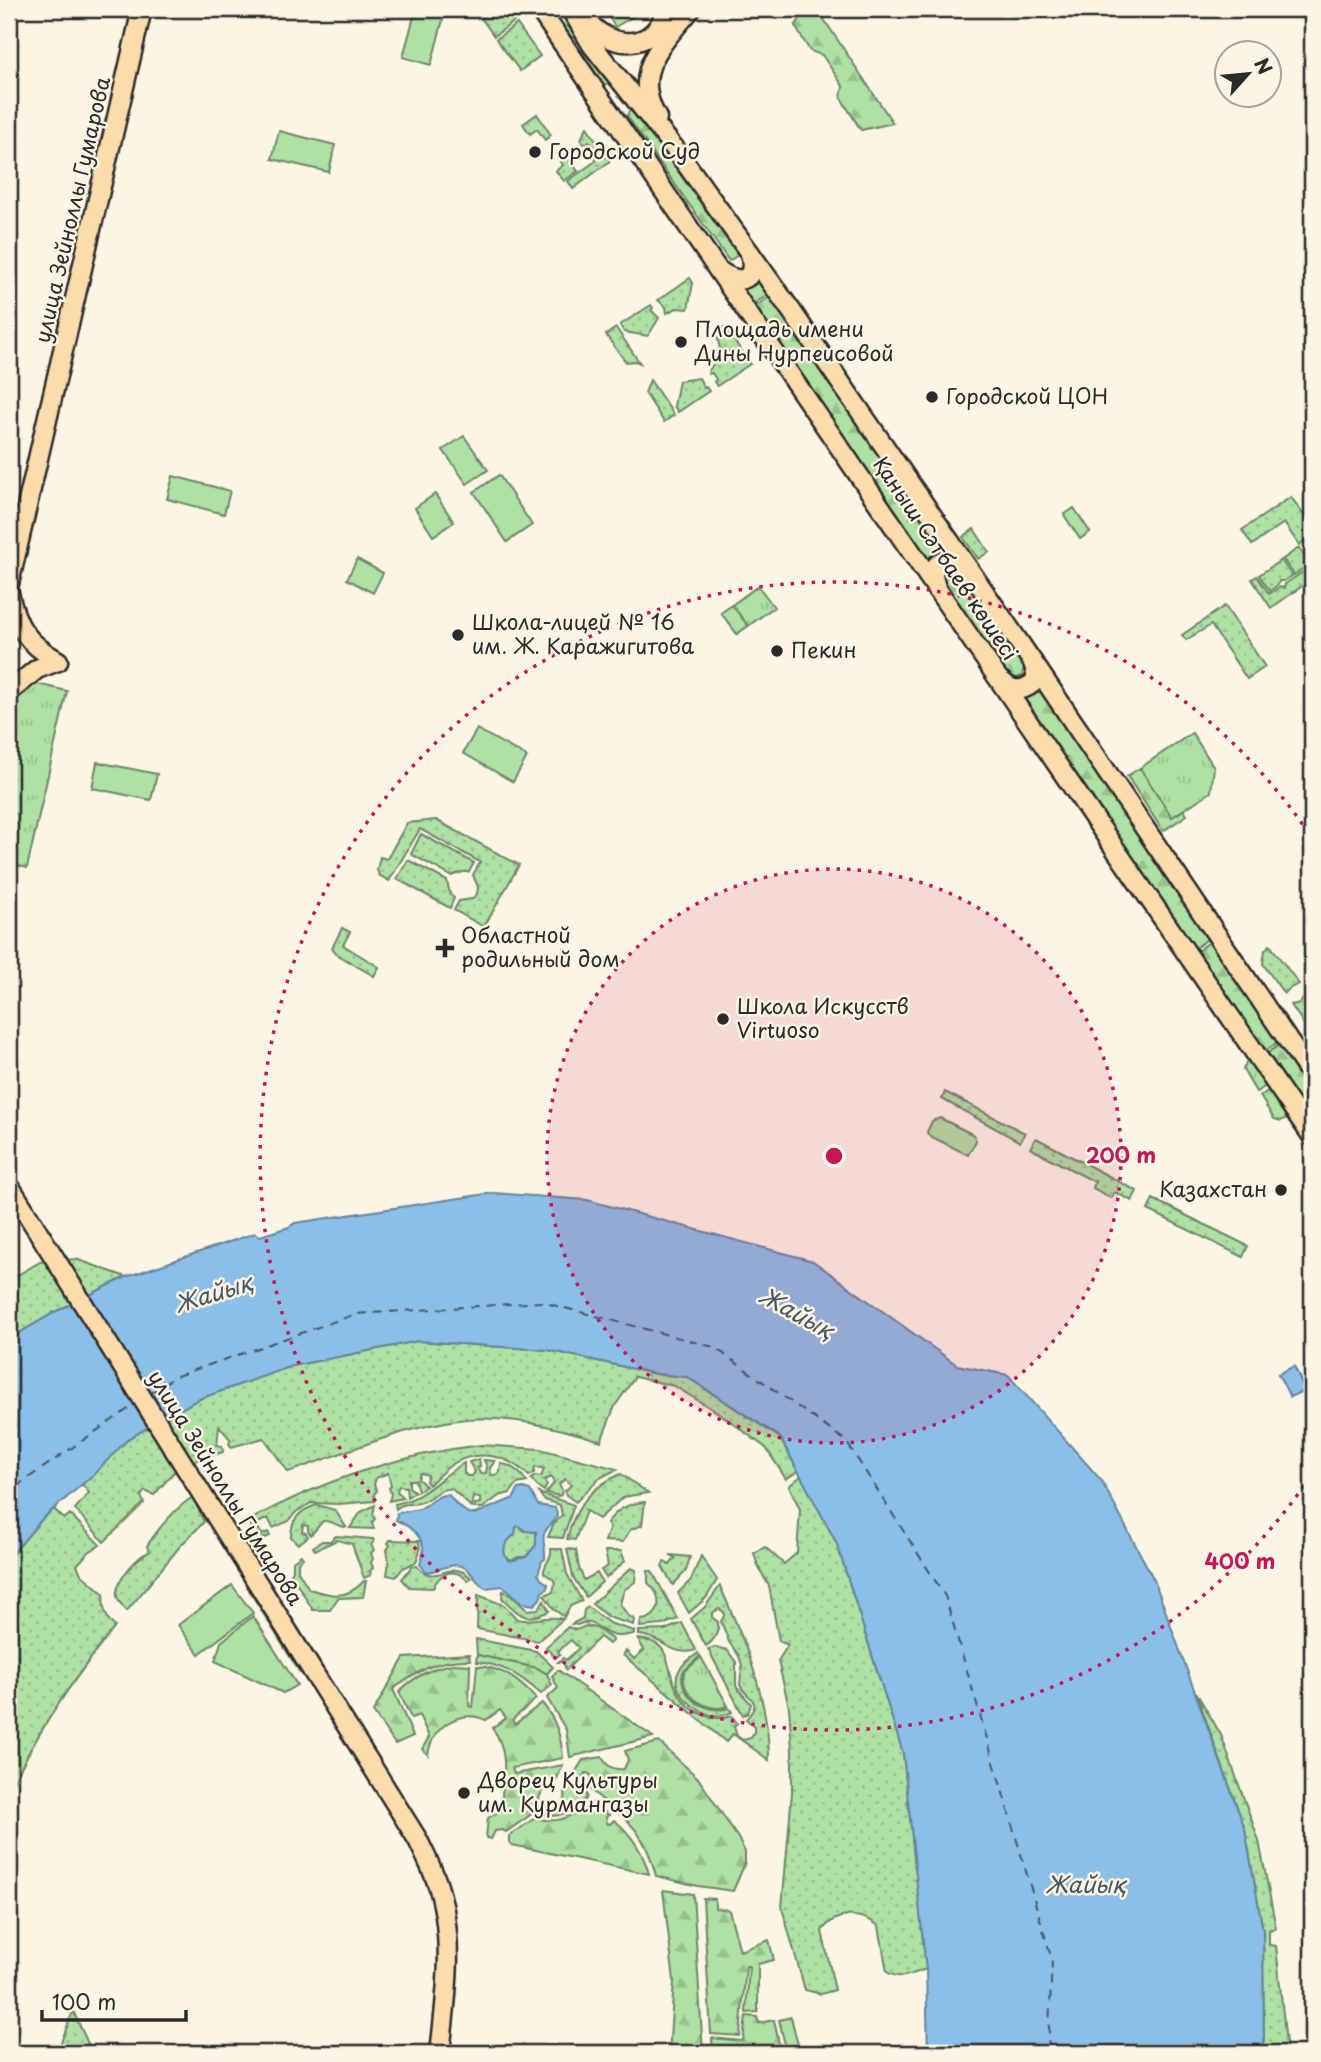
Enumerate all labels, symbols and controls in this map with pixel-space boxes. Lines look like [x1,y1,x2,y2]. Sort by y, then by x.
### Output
north arrow [1212,38,1282,108]
text: N [1248,53,1280,79]
street label: улица Зейноллы Гумарова [25,73,117,346]
place label: Городской Суд [549,134,700,166]
marker: Городской Суд [527,144,543,160]
place label: Площадь имени Дины Нурпеисовой [694,312,894,368]
marker: Площадь имени Дины Нурпеисовой [673,334,689,350]
place label: Городской ЦОН [946,379,1108,411]
marker: Городской ЦОН [924,389,940,405]
street label: Қаныш Сәтбаев көшесі [866,450,1027,666]
place label: Школа-лицей № 16 им. Ж. Каражигитова [472,605,694,661]
marker: Школа-лицей № 16 им. Ж. Каражигитова [450,627,466,643]
place label: Пекин [791,633,857,665]
marker: Пекин [769,643,785,659]
place label: Областной родильный дом [461,918,620,974]
marker: Областной родильный дом [435,938,455,958]
place label: Школа Искусств Virtuoso [737,989,909,1045]
marker: Школа Искусств Virtuoso [715,1011,731,1027]
text: 200 m [1086,1138,1156,1170]
centre of rings [822,1144,846,1168]
place label: Казахстан [1159,1172,1267,1204]
marker: Казахстан [1273,1182,1289,1198]
water label: Жайық [169,1263,259,1321]
water label: Жайық [753,1277,843,1348]
street label: улица Зейноллы Гумарова [141,1363,312,1611]
text: 400 m [1205,1544,1275,1576]
place label: Дворец Культуры им. Курмангазы [477,1763,658,1819]
marker: Дворец Культуры им. Курмангазы [456,1785,472,1801]
water label: Жайық [1045,1866,1128,1901]
scale bar [42,1978,186,2022]
text: 100 m [52,1985,116,2017]

